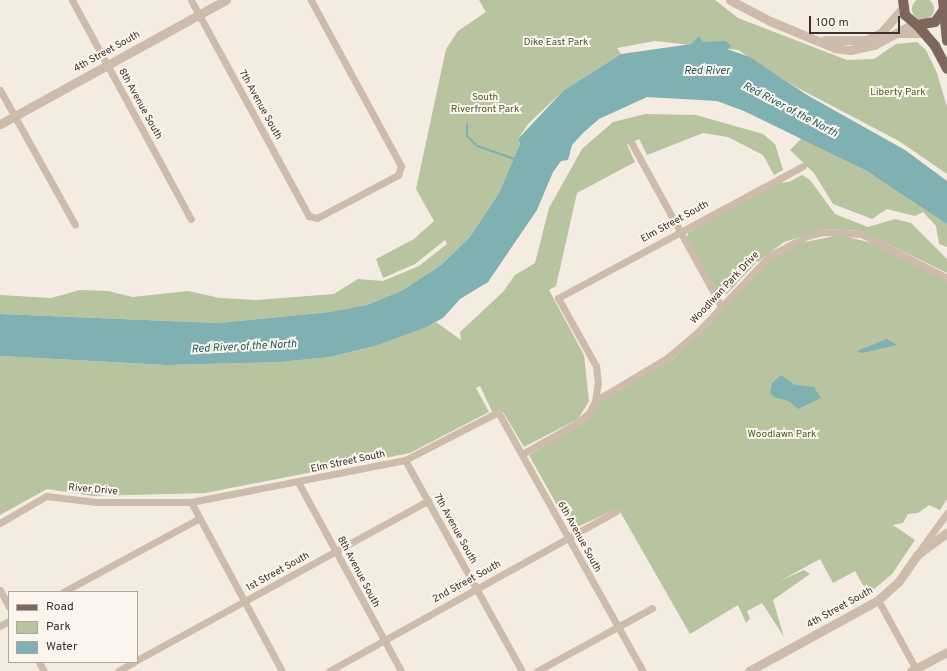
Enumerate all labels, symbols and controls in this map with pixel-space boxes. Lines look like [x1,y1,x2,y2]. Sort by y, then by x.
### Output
scale bar [811,8,902,34]
text: 100 m [816,15,849,31]
street label: 4th Street South [72,29,142,75]
park label: Dike East Park [524,37,588,49]
water label: Red River [684,64,730,78]
street label: 8th Avenue South [115,66,165,142]
street label: 7th Avenue South [236,68,284,142]
water label: Red River of the North [740,79,840,141]
park label: Liberty Park [870,87,926,99]
park label: South Riverfront Park [451,91,519,114]
street label: Elm Street South [639,198,711,246]
street label: Woodlwan Park Drive [688,249,762,327]
water label: Red River of the North [191,338,297,356]
park label: Woodlawn Park [748,429,816,441]
street label: Elm Street South [310,448,386,476]
street label: River Drive [68,482,118,498]
street label: 7th Avenue South [431,492,479,566]
street label: 6th Avenue South [554,499,604,575]
street label: 8th Avenue South [334,534,382,610]
street label: 1st Street South [244,550,312,594]
street label: 2nd Street South [431,558,503,606]
street label: 4th Street South [805,585,875,631]
legend [8,591,138,663]
text: Road [46,599,74,615]
text: Park [46,619,71,635]
text: Water [46,639,78,655]

